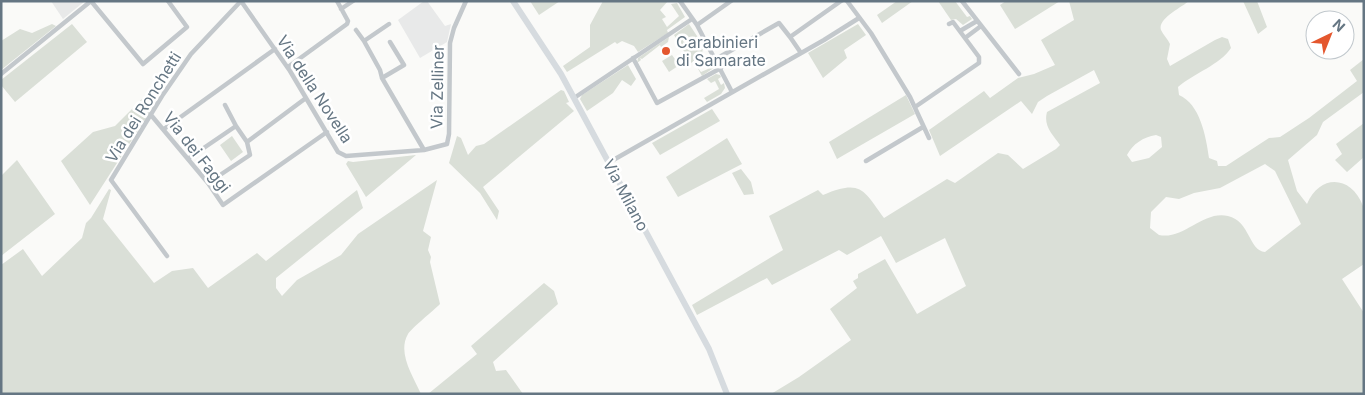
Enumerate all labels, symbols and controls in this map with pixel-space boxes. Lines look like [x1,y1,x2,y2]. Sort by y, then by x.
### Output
north arrow [1305,10,1355,60]
text: N [1330,15,1349,35]
street label: Via della Novella [273,31,357,147]
place label: Carabinieri di Samarate [676,32,766,70]
street label: Via Zelliner [426,45,448,129]
marker: Carabinieri di Samarate [660,45,672,57]
street label: Via dei Ronchetti [101,48,185,166]
street label: Via dei Faggi [159,107,235,197]
street label: Via Milano [599,156,653,234]

